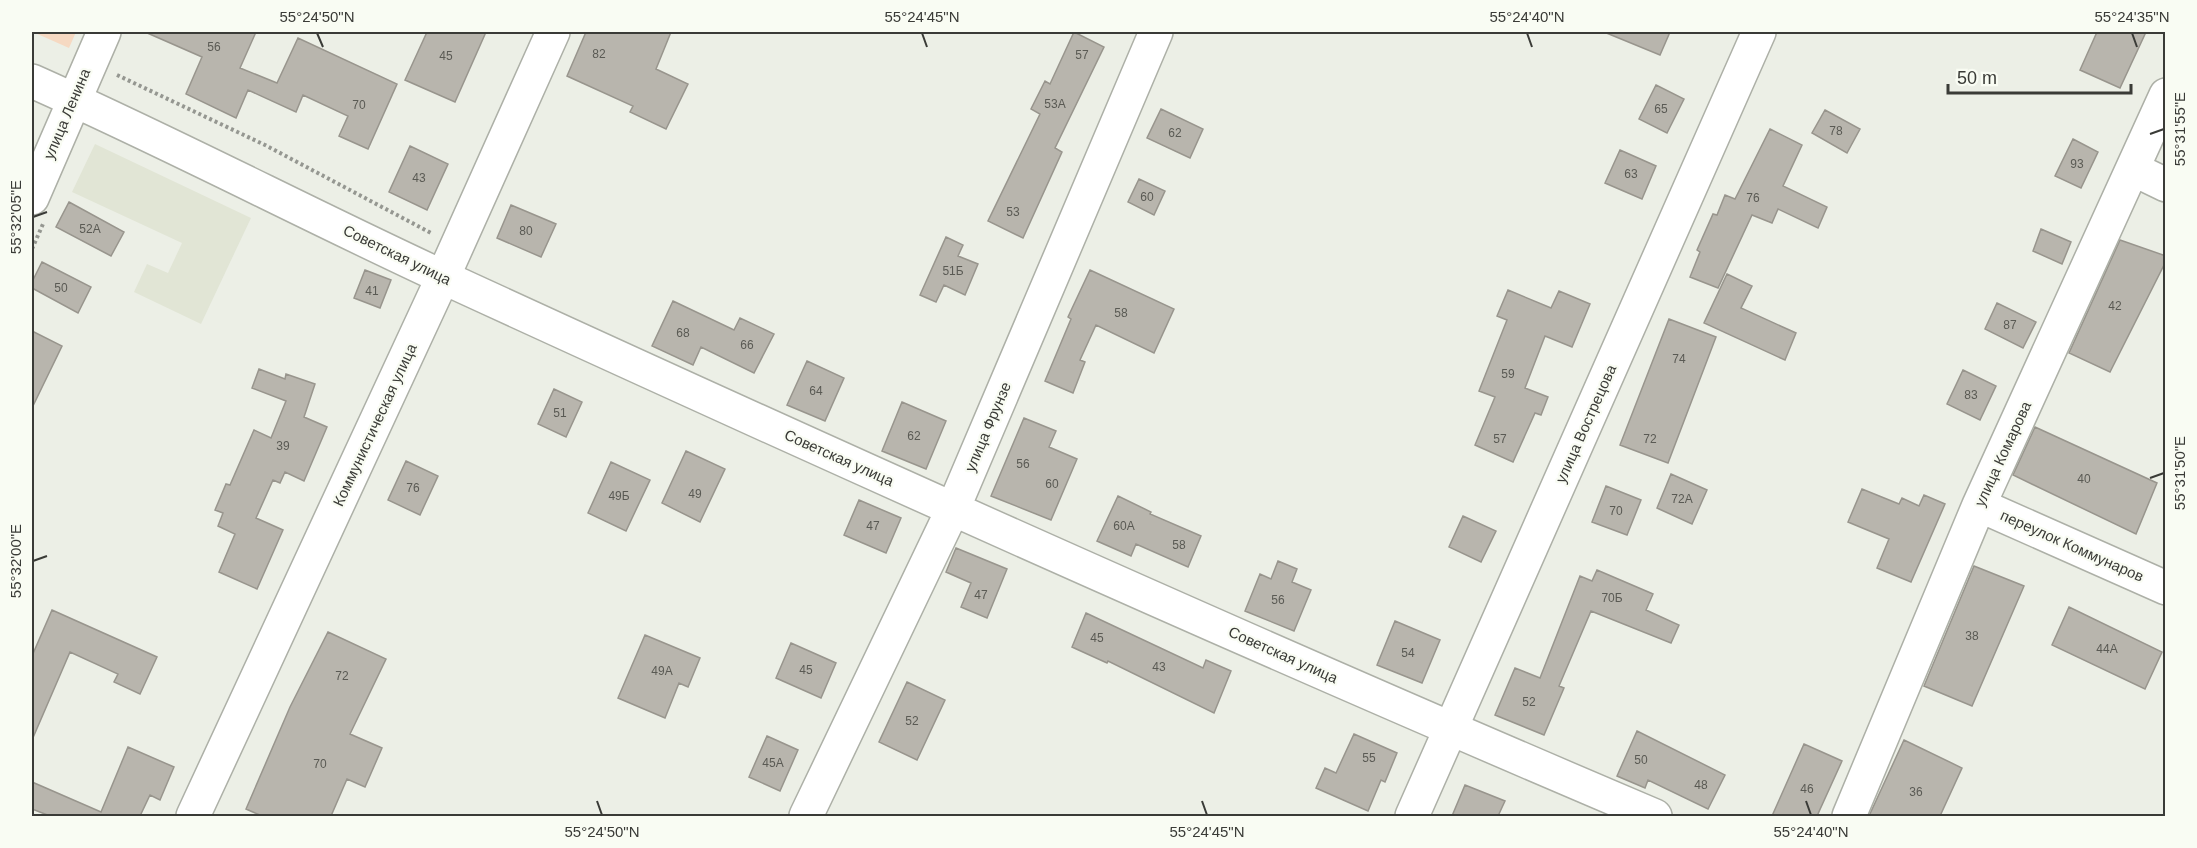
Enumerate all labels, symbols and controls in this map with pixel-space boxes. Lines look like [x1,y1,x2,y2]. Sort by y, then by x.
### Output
text: 55°24'50"N [279,8,355,25]
text: 55°24'45"N [884,8,960,25]
text: 55°24'40"N [1489,8,1565,25]
text: 55°24'35"N [2094,8,2170,25]
house number: 56 [207,40,221,54]
house number: 82 [592,47,606,61]
house number: 57 [1075,48,1089,62]
house number: 45 [439,49,453,63]
scale bar [1948,57,2131,95]
street label: улица Ленина [40,65,94,162]
text: 50 m [1957,68,1997,88]
text: 55°31'55"E [2171,92,2188,166]
house number: 53А [1044,97,1066,111]
house number: 70 [352,98,366,112]
house number: 65 [1654,102,1668,116]
house number: 78 [1829,124,1843,138]
house number: 62 [1168,126,1182,140]
house number: 93 [2070,157,2084,171]
house number: 63 [1624,167,1638,181]
house number: 43 [412,171,426,185]
text: 55°32'05"E [7,180,24,254]
house number: 60 [1140,190,1154,204]
house number: 76 [1746,191,1760,205]
house number: 53 [1006,205,1020,219]
street label: Советская улица [341,221,454,288]
house number: 52А [79,222,101,236]
house number: 80 [519,224,533,238]
house number: 51Б [942,264,964,278]
house number: 50 [54,281,68,295]
house number: 41 [365,284,379,298]
house number: 42 [2108,299,2122,313]
house number: 58 [1114,306,1128,320]
house number: 87 [2003,318,2017,332]
house number: 68 [676,326,690,340]
house number: 66 [740,338,754,352]
street label: Коммунистическая улица [329,340,420,509]
house number: 74 [1672,352,1686,366]
street label: улица Вострецова [1552,361,1620,486]
house number: 59 [1501,367,1515,381]
street label: улица Фрунзе [961,379,1014,474]
house number: 64 [809,384,823,398]
house number: 83 [1964,388,1978,402]
street label: улица Комарова [1971,398,2035,509]
house number: 51 [553,406,567,420]
street label: Советская улица [782,426,897,490]
house number: 62 [907,429,921,443]
house number: 57 [1493,432,1507,446]
house number: 72 [1643,432,1657,446]
text: 55°31'50"E [2171,436,2188,510]
house number: 39 [276,439,290,453]
house number: 56 [1016,457,1030,471]
house number: 40 [2077,472,2091,486]
house number: 60 [1045,477,1059,491]
house number: 76 [406,481,420,495]
house number: 49 [688,487,702,501]
house number: 49Б [608,489,630,503]
house number: 72А [1671,492,1693,506]
house number: 70 [1609,504,1623,518]
street label: переулок Коммунаров [1998,506,2146,585]
house number: 47 [866,519,880,533]
house number: 60А [1113,519,1135,533]
text: 55°32'00"E [7,524,24,598]
house number: 58 [1172,538,1186,552]
house number: 47 [974,588,988,602]
house number: 70Б [1601,591,1623,605]
house number: 56 [1271,593,1285,607]
street label: Советская улица [1226,623,1341,687]
house number: 38 [1965,629,1979,643]
house number: 45 [1090,631,1104,645]
house number: 44А [2096,642,2118,656]
house number: 54 [1401,646,1415,660]
house number: 43 [1152,660,1166,674]
house number: 45 [799,663,813,677]
house number: 49А [651,664,673,678]
house number: 72 [335,669,349,683]
house number: 52 [1522,695,1536,709]
house number: 52 [905,714,919,728]
house number: 55 [1362,751,1376,765]
house number: 50 [1634,753,1648,767]
house number: 45А [762,756,784,770]
house number: 70 [313,757,327,771]
house number: 48 [1694,778,1708,792]
house number: 46 [1800,782,1814,796]
house number: 36 [1909,785,1923,799]
text: 55°24'50"N [564,823,640,840]
text: 55°24'45"N [1169,823,1245,840]
text: 55°24'40"N [1773,823,1849,840]

